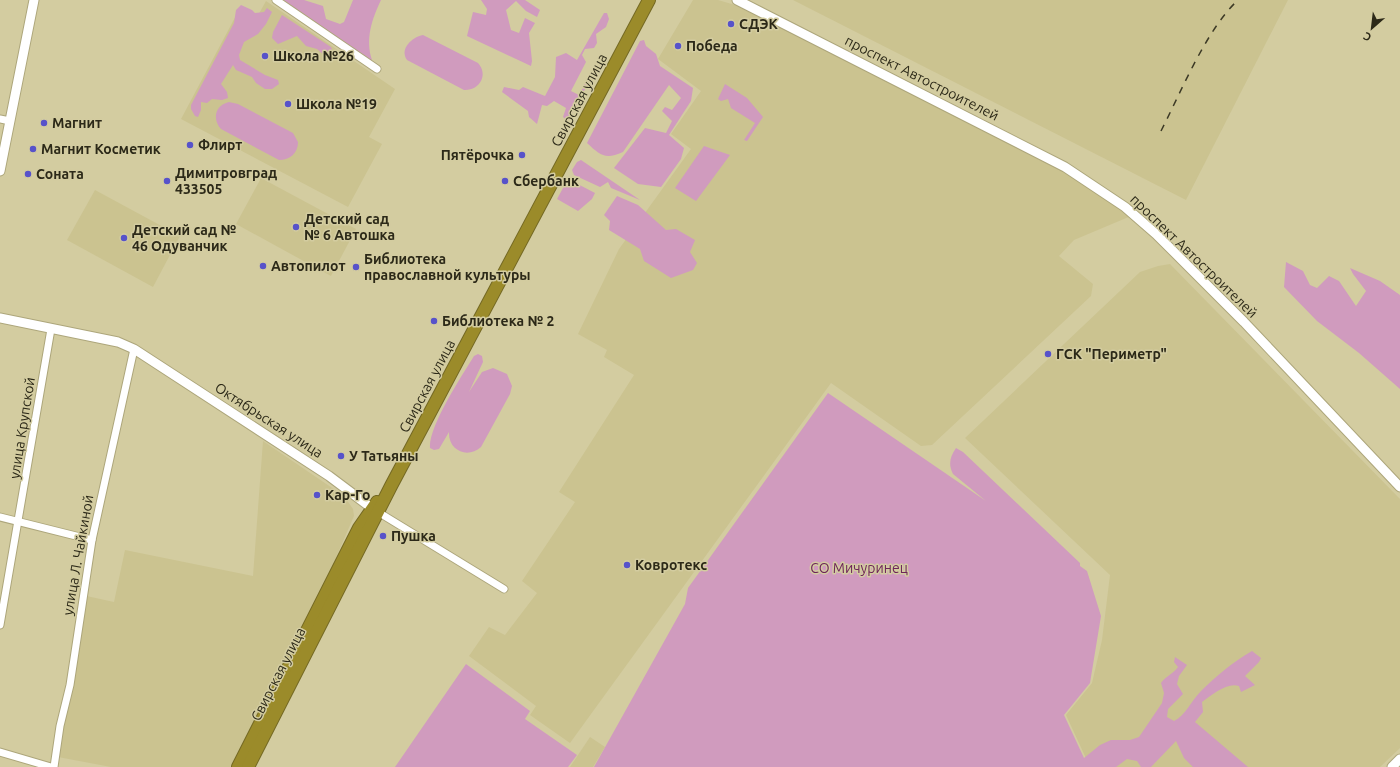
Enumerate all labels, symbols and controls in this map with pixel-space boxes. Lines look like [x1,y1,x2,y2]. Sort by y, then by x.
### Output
north arrow [1352,8,1392,48]
place label: СДЭК [739,16,779,32]
marker: СДЭК [726,19,736,29]
text: С [1361,30,1373,44]
street label: проспект Автостроителей [842,32,1002,124]
place label: Победа [686,38,738,54]
marker: Победа [673,41,683,51]
place label: Школа №26 [273,48,354,64]
marker: Школа №26 [260,51,270,61]
street label: Свирская улица [548,51,610,149]
place label: Школа №19 [296,96,377,112]
marker: Школа №19 [283,99,293,109]
place label: Магнит [52,115,102,131]
marker: Магнит [39,118,49,128]
place label: Флирт [198,137,242,153]
marker: Флирт [185,140,195,150]
place label: Магнит Косметик [41,141,161,157]
marker: Магнит Косметик [28,144,38,154]
place label: Пятёрочка [441,147,514,163]
marker: Пятёрочка [517,150,527,160]
place label: Димитровград 433505 [175,165,277,197]
place label: Соната [36,166,84,182]
marker: Соната [23,169,33,179]
place label: Сбербанк [513,173,579,189]
marker: Димитровград 433505 [162,176,172,186]
marker: Сбербанк [500,176,510,186]
street label: проспект Автостроителей [1127,191,1261,321]
place label: Детский сад № 6 Автошка [304,211,395,243]
place label: Детский сад № 46 Одуванчик [132,222,236,254]
marker: Детский сад № 6 Автошка [291,222,301,232]
marker: Детский сад № 46 Одуванчик [119,233,129,243]
place label: Библиотека православной культуры [364,251,531,283]
place label: Автопилот [271,258,346,274]
marker: Автопилот [258,261,268,271]
marker: Библиотека православной культуры [351,262,361,272]
place label: Библиотека № 2 [442,313,554,329]
marker: Библиотека № 2 [429,316,439,326]
street label: Свирская улица [396,337,458,435]
place label: ГСК "Периметр" [1056,346,1167,362]
marker: ГСК "Периметр" [1043,349,1053,359]
street label: улица Крупской [6,376,38,480]
street label: Октябрьская улица [212,379,326,461]
place label: У Татьяны [349,448,419,464]
marker: У Татьяны [336,451,346,461]
place label: Кар-Го [325,487,370,503]
marker: Кар-Го [312,490,322,500]
street label: улица Л. Чайкиной [60,493,96,617]
place label: Пушка [391,528,436,544]
marker: Пушка [378,531,388,541]
place label: Ковротекс [635,557,707,573]
marker: Ковротекс [622,560,632,570]
park label: СО Мичуринец [810,560,908,576]
street label: Свирская улица [248,625,308,723]

